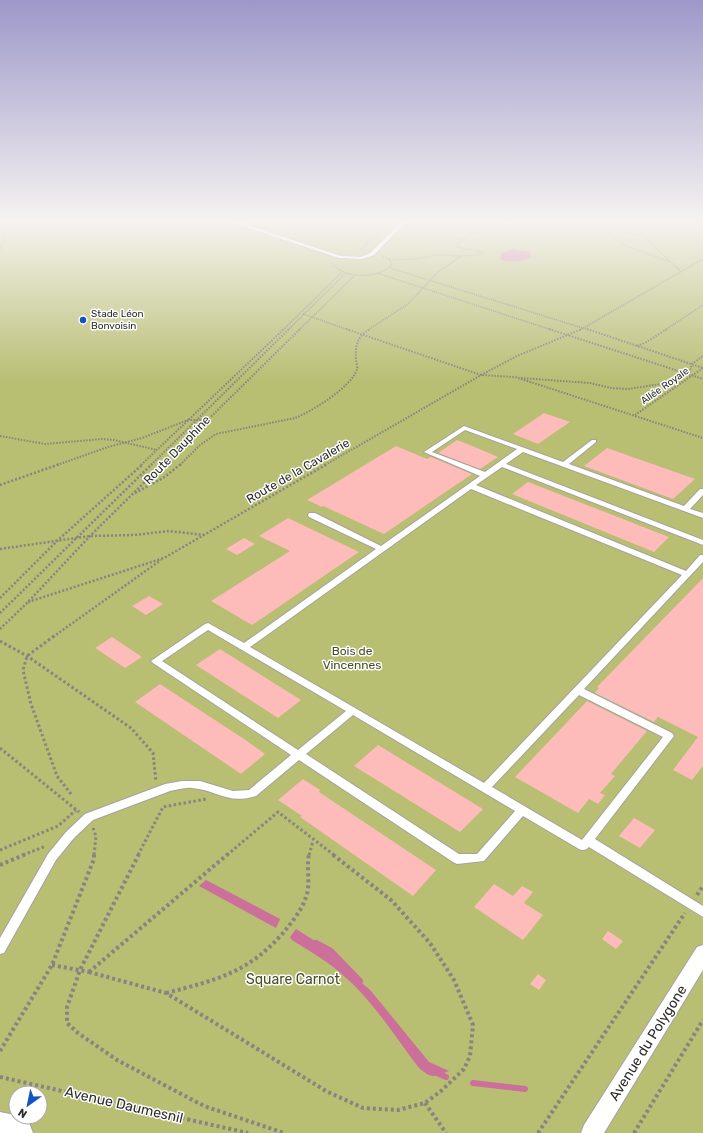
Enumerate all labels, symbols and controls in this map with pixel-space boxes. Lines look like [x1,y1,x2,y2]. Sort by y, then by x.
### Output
place label: Stade Léon Bonvoisin [91,308,144,332]
marker: Stade Léon Bonvoisin [78,315,88,325]
street label: Allée Royale [639,365,692,407]
street label: Route Dauphine [141,413,213,487]
street label: Route de la Cavalerie [244,436,352,506]
park label: Bois de Vincennes [323,644,381,672]
park label: Square Carnot [246,971,341,988]
street label: Avenue du Polygone [606,982,691,1104]
street label: Avenue Daumesnil [63,1083,185,1127]
north arrow [8,1085,48,1125]
text: N [16,1105,30,1121]

